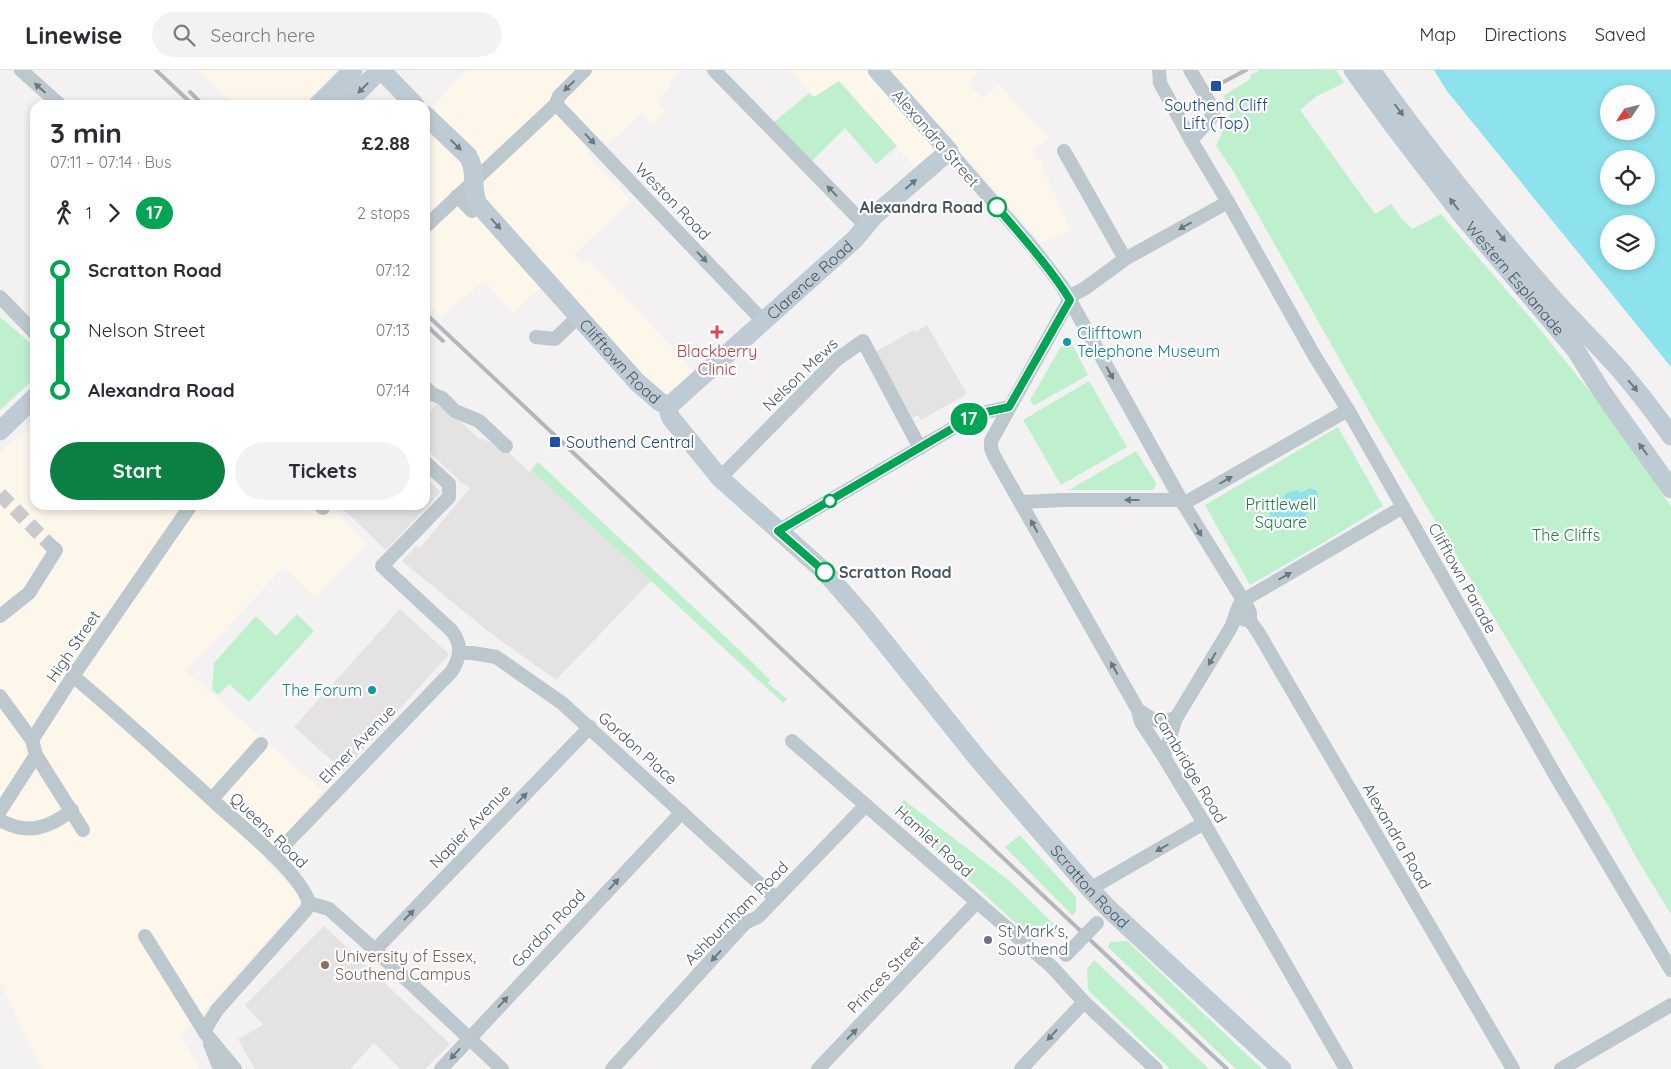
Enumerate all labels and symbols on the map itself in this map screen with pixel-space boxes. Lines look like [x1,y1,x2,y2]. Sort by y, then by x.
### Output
marker: Southend Cliff Lift (Top) [1209,79,1223,93]
one-way arrow [563,80,575,92]
one-way arrow [357,81,369,93]
one-way arrow [35,82,47,94]
street label: Alexandra Street [888,85,984,191]
north arrow [1600,85,1655,140]
place label: Southend Cliff Lift (Top) [1164,95,1268,133]
one-way arrow [1394,103,1405,116]
one-way arrow [584,133,596,145]
one-way arrow [450,139,462,151]
street label: Weston Road [631,158,715,244]
one-way arrow [904,178,916,190]
one-way arrow [826,185,838,197]
place label: Alexandra Road [859,197,983,217]
marker: Alexandra Road [987,197,1007,217]
one-way arrow [1449,198,1459,211]
one-way arrow [490,217,502,229]
street label: Western Esplanade [1461,217,1569,339]
one-way arrow [1178,221,1192,230]
one-way arrow [1495,230,1506,243]
street label: Clarence Road [762,236,857,324]
one-way arrow [696,250,708,262]
street label: Clifftown Road [575,315,665,408]
place label: Clifftown Telephone Museum [1077,323,1220,361]
marker: Blackberry Clinic [710,325,724,339]
street label: Nelson Mews [758,333,842,415]
marker: Clifftown Telephone Museum [1061,336,1073,348]
place label: Blackberry Clinic [677,341,757,379]
one-way arrow [1105,367,1114,380]
one-way arrow [1628,379,1639,392]
line badge: 17 [946,403,992,435]
place label: Southend Central [566,432,694,452]
marker: Southend Central [548,435,562,449]
one-way arrow [1638,442,1648,456]
one-way arrow [1219,476,1232,485]
unlabelled marker [823,494,837,508]
park label: Prittlewell Square [1246,494,1316,532]
one-way arrow [1124,496,1140,504]
one-way arrow [1030,519,1038,533]
street label: Clifftown Parade [1424,519,1502,637]
one-way arrow [1194,523,1203,536]
park label: The Cliffs [1532,525,1600,545]
marker: Scratton Road [815,562,835,582]
place label: Scratton Road [839,562,952,582]
one-way arrow [1277,572,1292,580]
street label: High Street [42,606,104,686]
one-way arrow [1207,653,1216,666]
one-way arrow [1110,660,1118,675]
place label: The Forum [282,680,362,700]
marker: The Forum [366,684,378,696]
street label: Elmer Avenue [314,700,400,788]
street label: Gordon Place [594,707,682,789]
street label: Cambridge Road [1149,708,1231,826]
street label: Napier Avenue [425,780,515,872]
street label: Alexandra Road [1359,780,1435,892]
street label: Queens Road [226,788,312,872]
one-way arrow [516,792,528,804]
street label: Hamlet Road [891,801,977,881]
street label: Scratton Road [1046,840,1133,932]
one-way arrow [1155,843,1168,852]
street label: Ashburnham Road [680,857,792,969]
one-way arrow [608,878,620,890]
street label: Gordon Road [507,885,589,971]
one-way arrow [403,909,415,921]
place label: St Mark's, Southend [998,921,1068,959]
street label: Princes Street [843,931,927,1017]
marker: St Mark's, Southend [982,934,994,946]
place label: University of Essex, Southend Campus [335,946,476,984]
one-way arrow [710,949,721,962]
marker: University of Essex, Southend Campus [319,959,331,971]
one-way arrow [497,997,509,1009]
one-way arrow [846,1028,858,1040]
one-way arrow [1046,1029,1058,1041]
one-way arrow [450,1047,461,1060]

